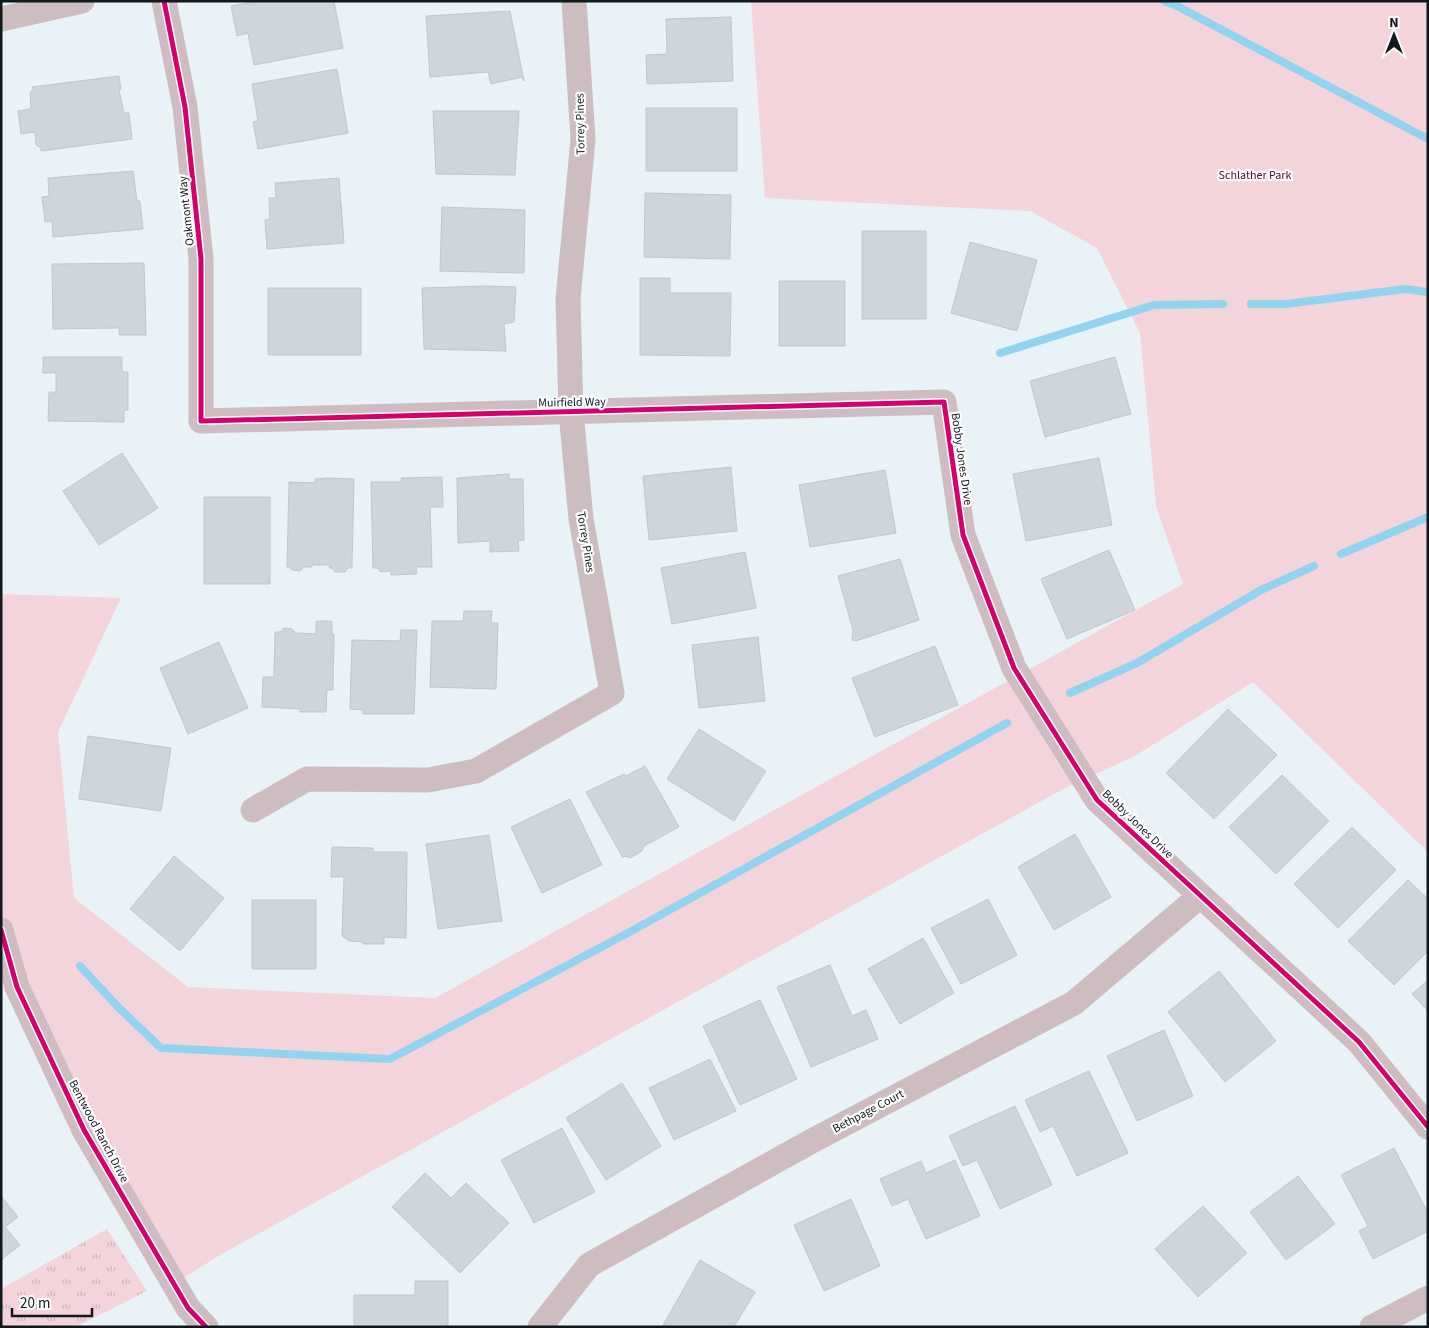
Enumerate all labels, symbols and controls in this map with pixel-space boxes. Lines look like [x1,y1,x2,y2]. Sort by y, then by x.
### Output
north arrow [1369,10,1419,60]
text: N [1389,13,1399,33]
street label: Torrey Pines [571,93,590,155]
park label: Schlather Park [1219,167,1291,184]
street label: Oakmont Way [174,175,199,247]
street label: Muirfield Way [538,393,606,412]
street label: Bobby Jones Drive [947,412,976,506]
street label: Torrey Pines [572,510,599,574]
street label: Bobby Jones Drive [1098,786,1177,863]
street label: Bentwood Ranch Drive [64,1077,133,1186]
street label: Bethpage Court [830,1086,907,1137]
scale bar [12,1286,92,1318]
text: 20 m [20,1293,50,1314]

